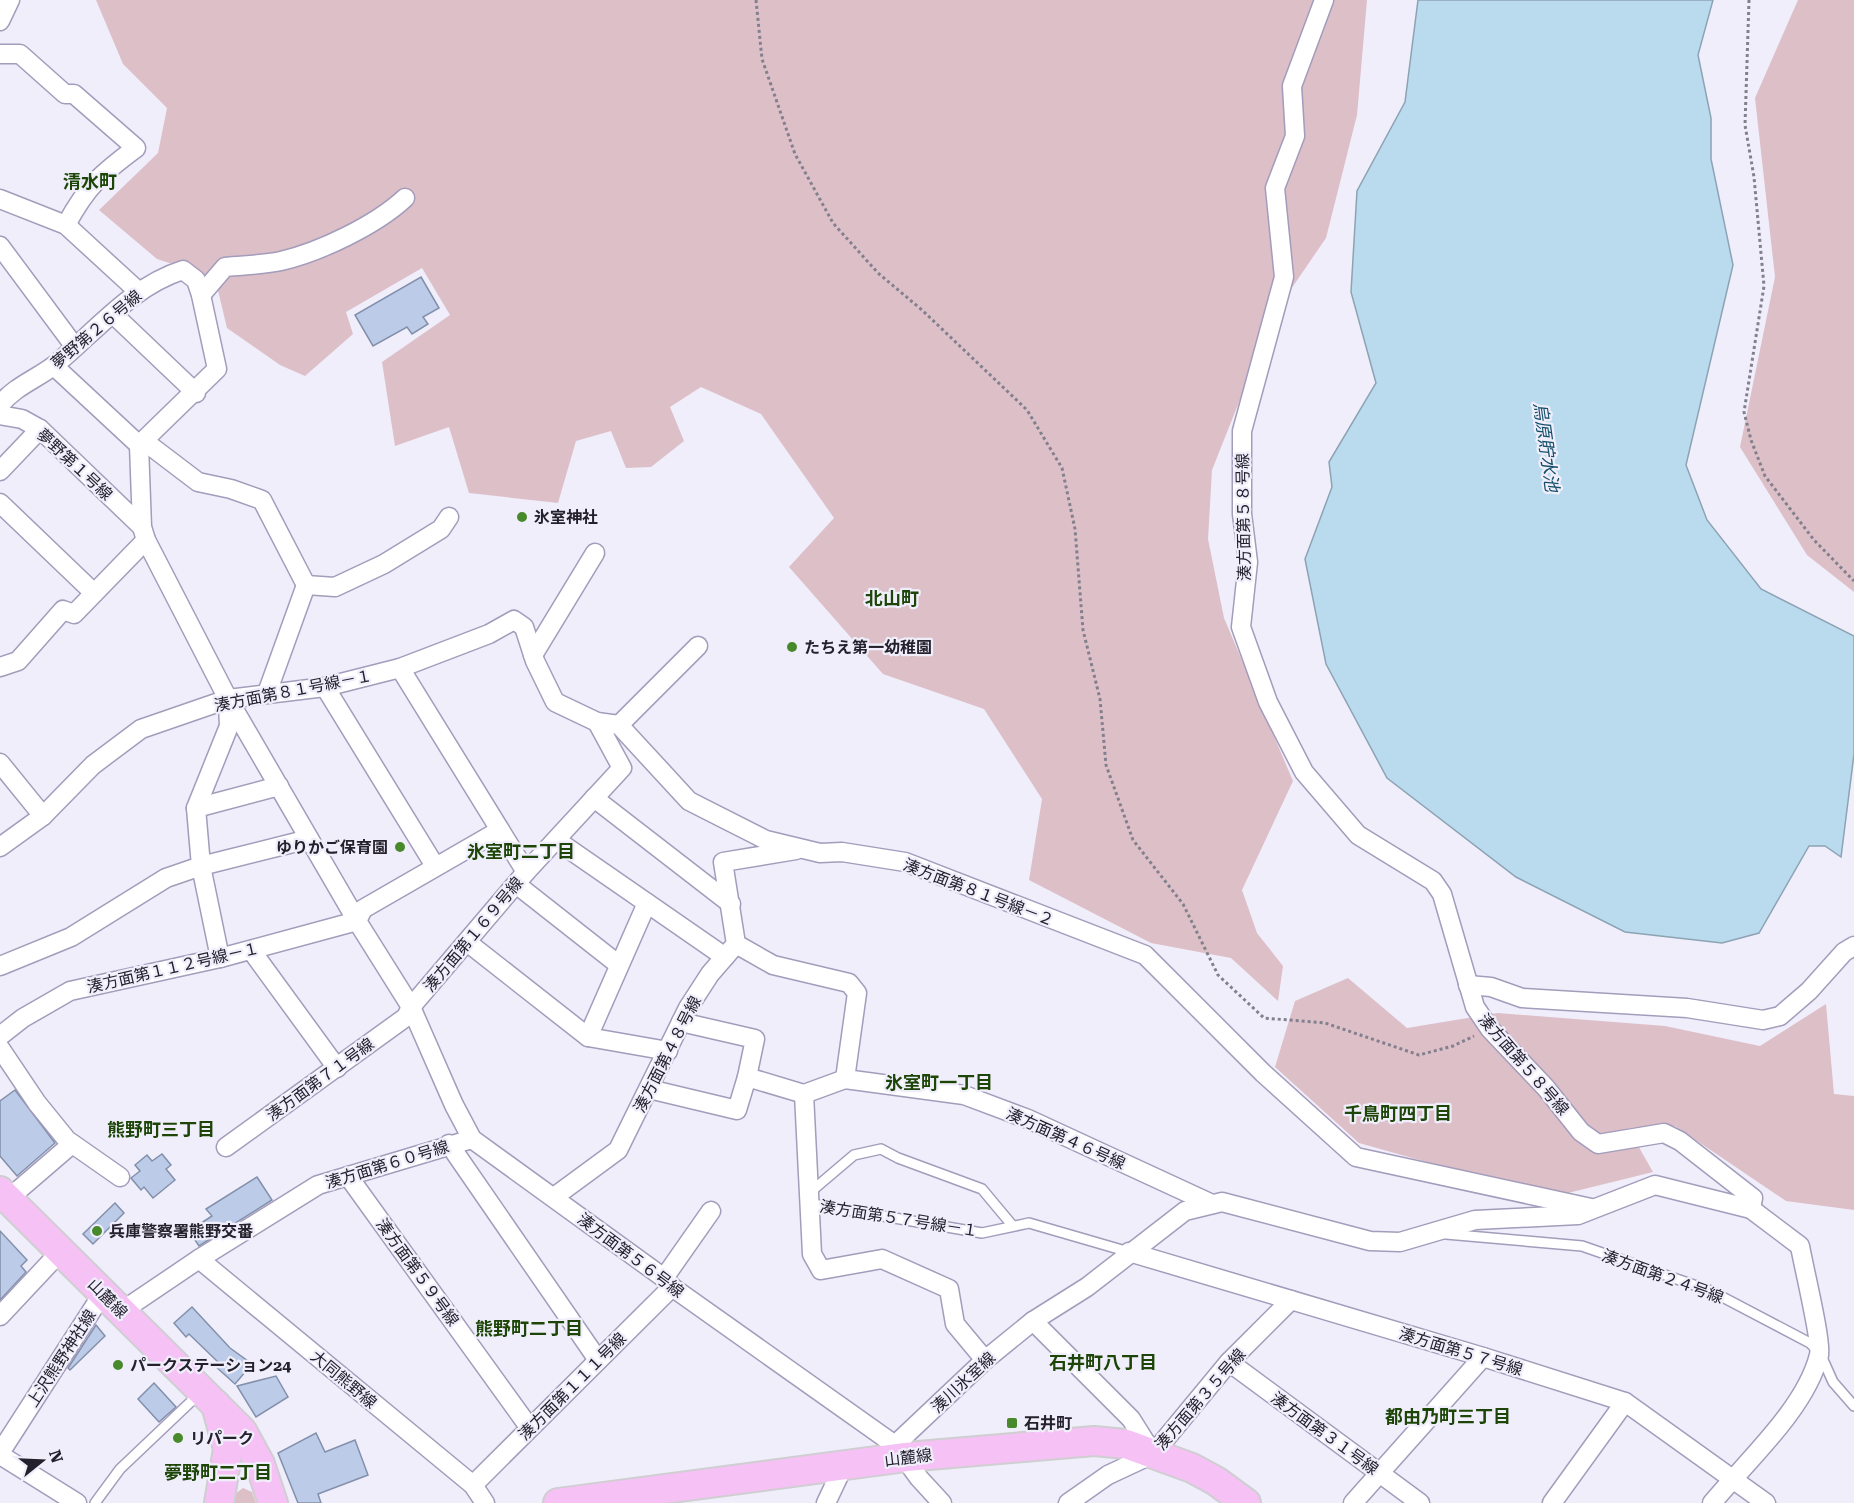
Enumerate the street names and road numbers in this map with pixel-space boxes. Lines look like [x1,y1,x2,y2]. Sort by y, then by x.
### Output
street label: 夢野第２６号線 [47,286,145,373]
street label: 夢野第１号線 [33,425,116,504]
street label: 湊方面第５８号線 [1233,453,1254,581]
street label: 湊方面第８１号線－１ [213,666,373,715]
street label: 湊方面第８１号線－２ [901,855,1057,930]
street label: 湊方面第１６９号線 [420,873,527,996]
street label: 湊方面第１１２号線－１ [85,938,261,997]
street label: 湊方面第４８号線 [630,993,705,1116]
street label: 湊方面第５８号線 [1474,1010,1573,1119]
street label: 湊方面第７１号線 [263,1034,378,1125]
street label: 湊方面第４６号線 [1003,1104,1128,1173]
street label: 湊方面第６０号線 [323,1137,451,1192]
street label: 湊方面第５７号線－１ [818,1197,979,1240]
street label: 湊方面第５６号線 [574,1209,688,1302]
street label: 湊方面第５９号線 [372,1215,463,1330]
street label: 湊方面第２４号線 [1599,1246,1726,1307]
street label: 山麓線 [84,1275,131,1322]
street label: 上沢熊野神社線 [23,1306,100,1410]
street label: 湊方面第５７号線 [1397,1324,1525,1379]
street label: 湊方面第１１１号線 [515,1329,630,1444]
street label: 湊方面第３５号線 [1151,1345,1250,1454]
street label: 大同熊野線 [307,1346,380,1412]
street label: 湊川氷室線 [928,1348,999,1417]
street label: 湊方面第３１号線 [1267,1388,1382,1479]
street label: 山麓線 [883,1445,933,1470]

